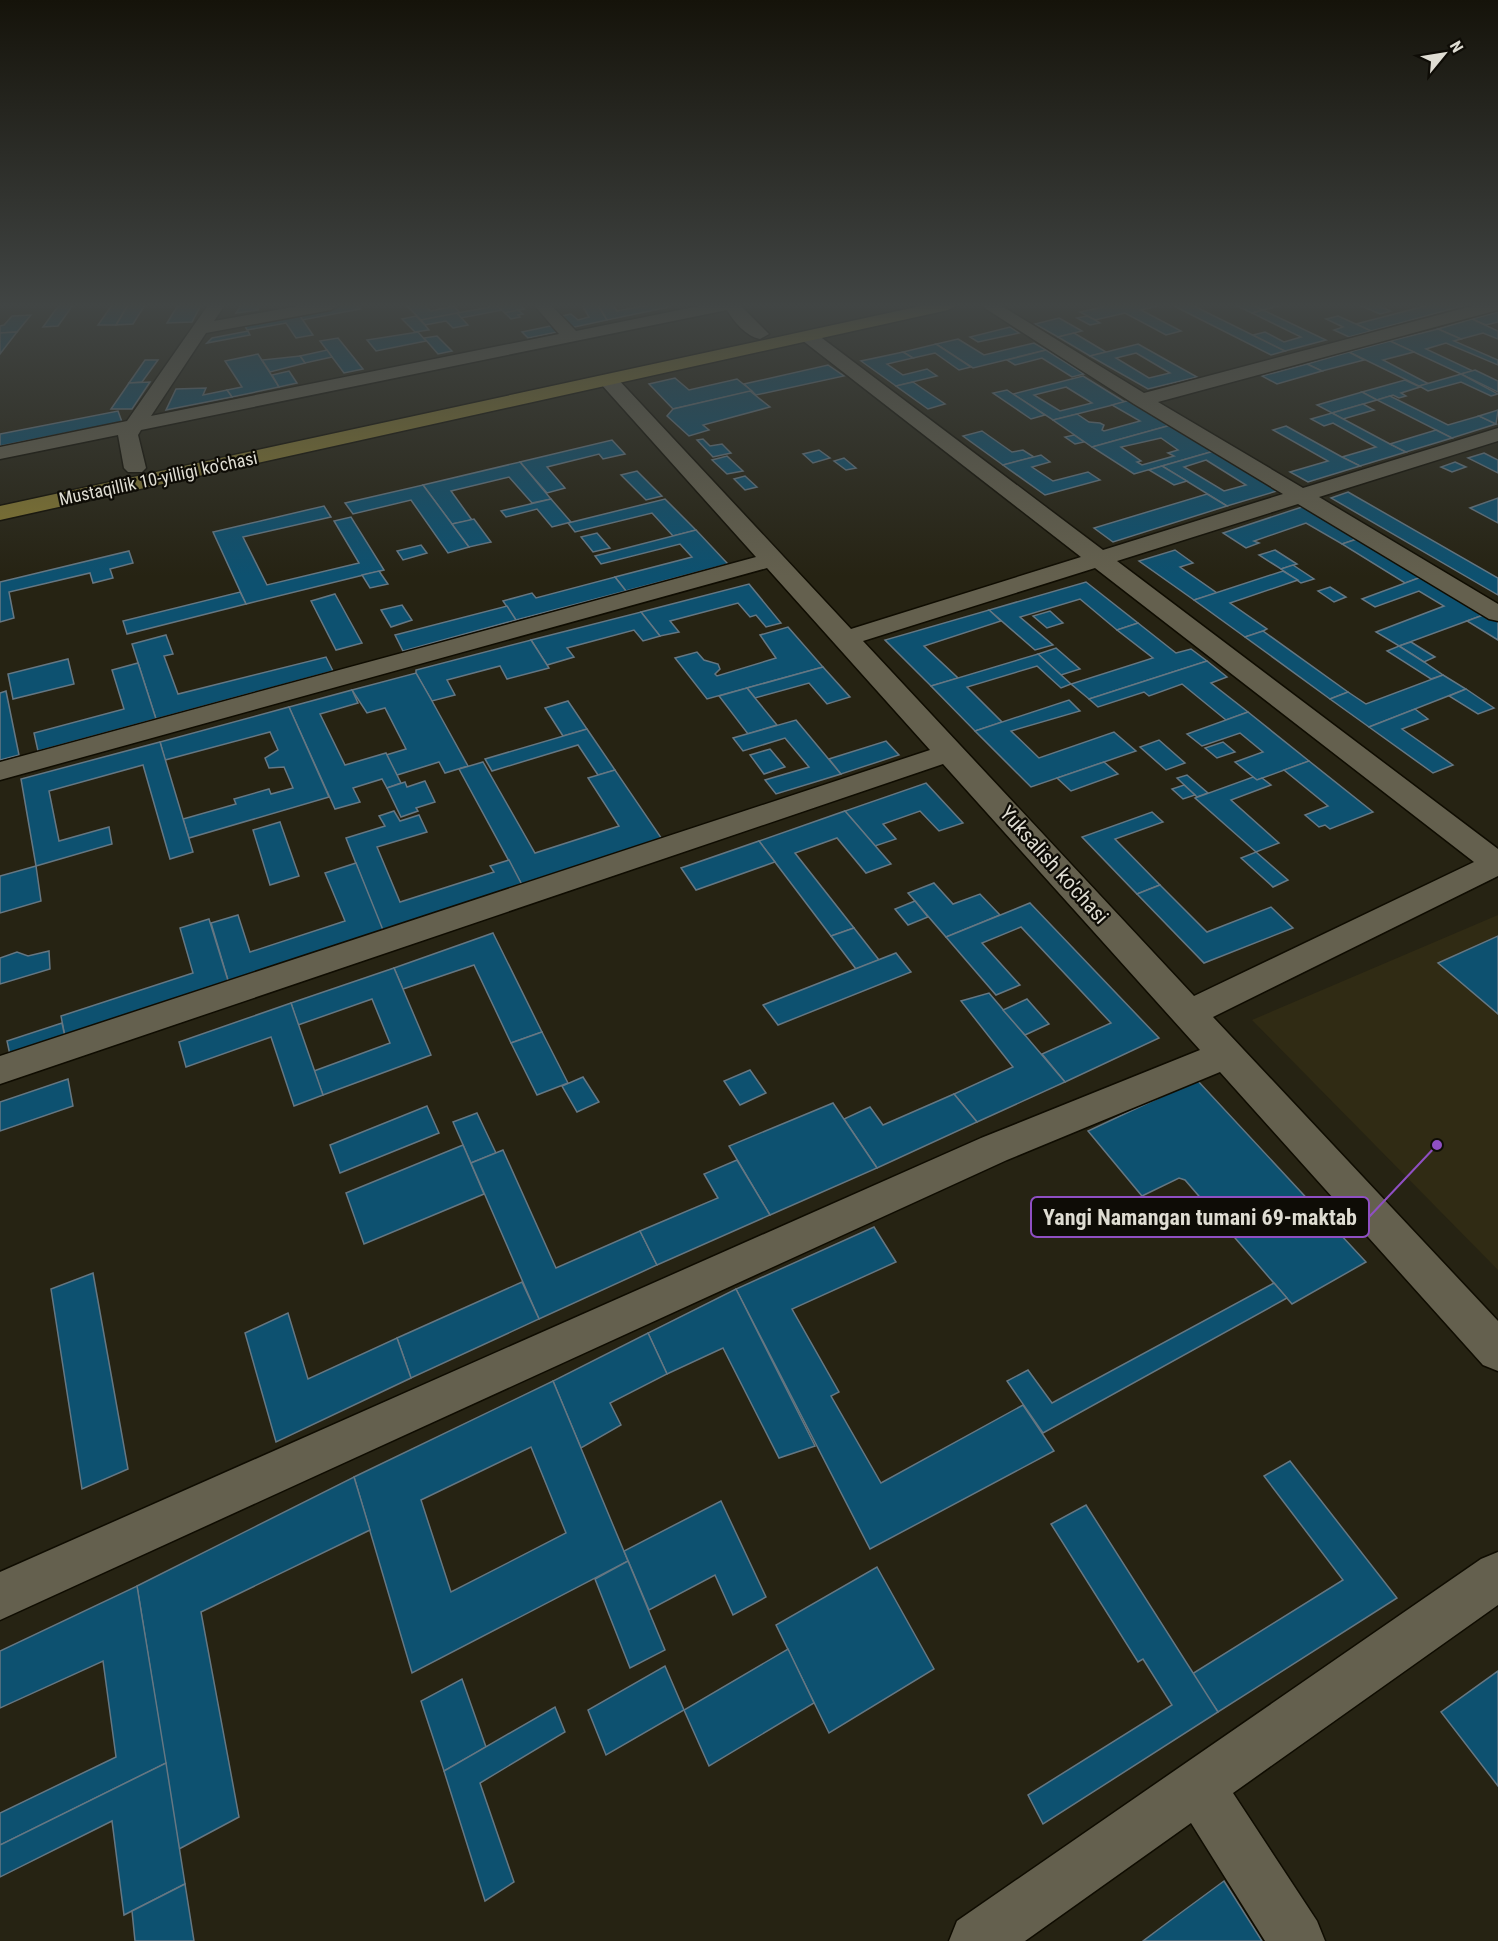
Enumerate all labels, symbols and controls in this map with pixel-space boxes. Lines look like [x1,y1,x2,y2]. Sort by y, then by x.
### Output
north arrow [1414,24,1474,84]
text: N [1446,38,1467,56]
street label: Mustaqillik 10-yilligi ko'chasi [57,447,259,509]
street label: Yuksalish ko'chasi [995,801,1113,929]
callout: Yangi Namangan tumani 69-maktab [1031,1197,1369,1237]
text: Yangi Namangan tumani 69-maktab [1043,1205,1357,1230]

